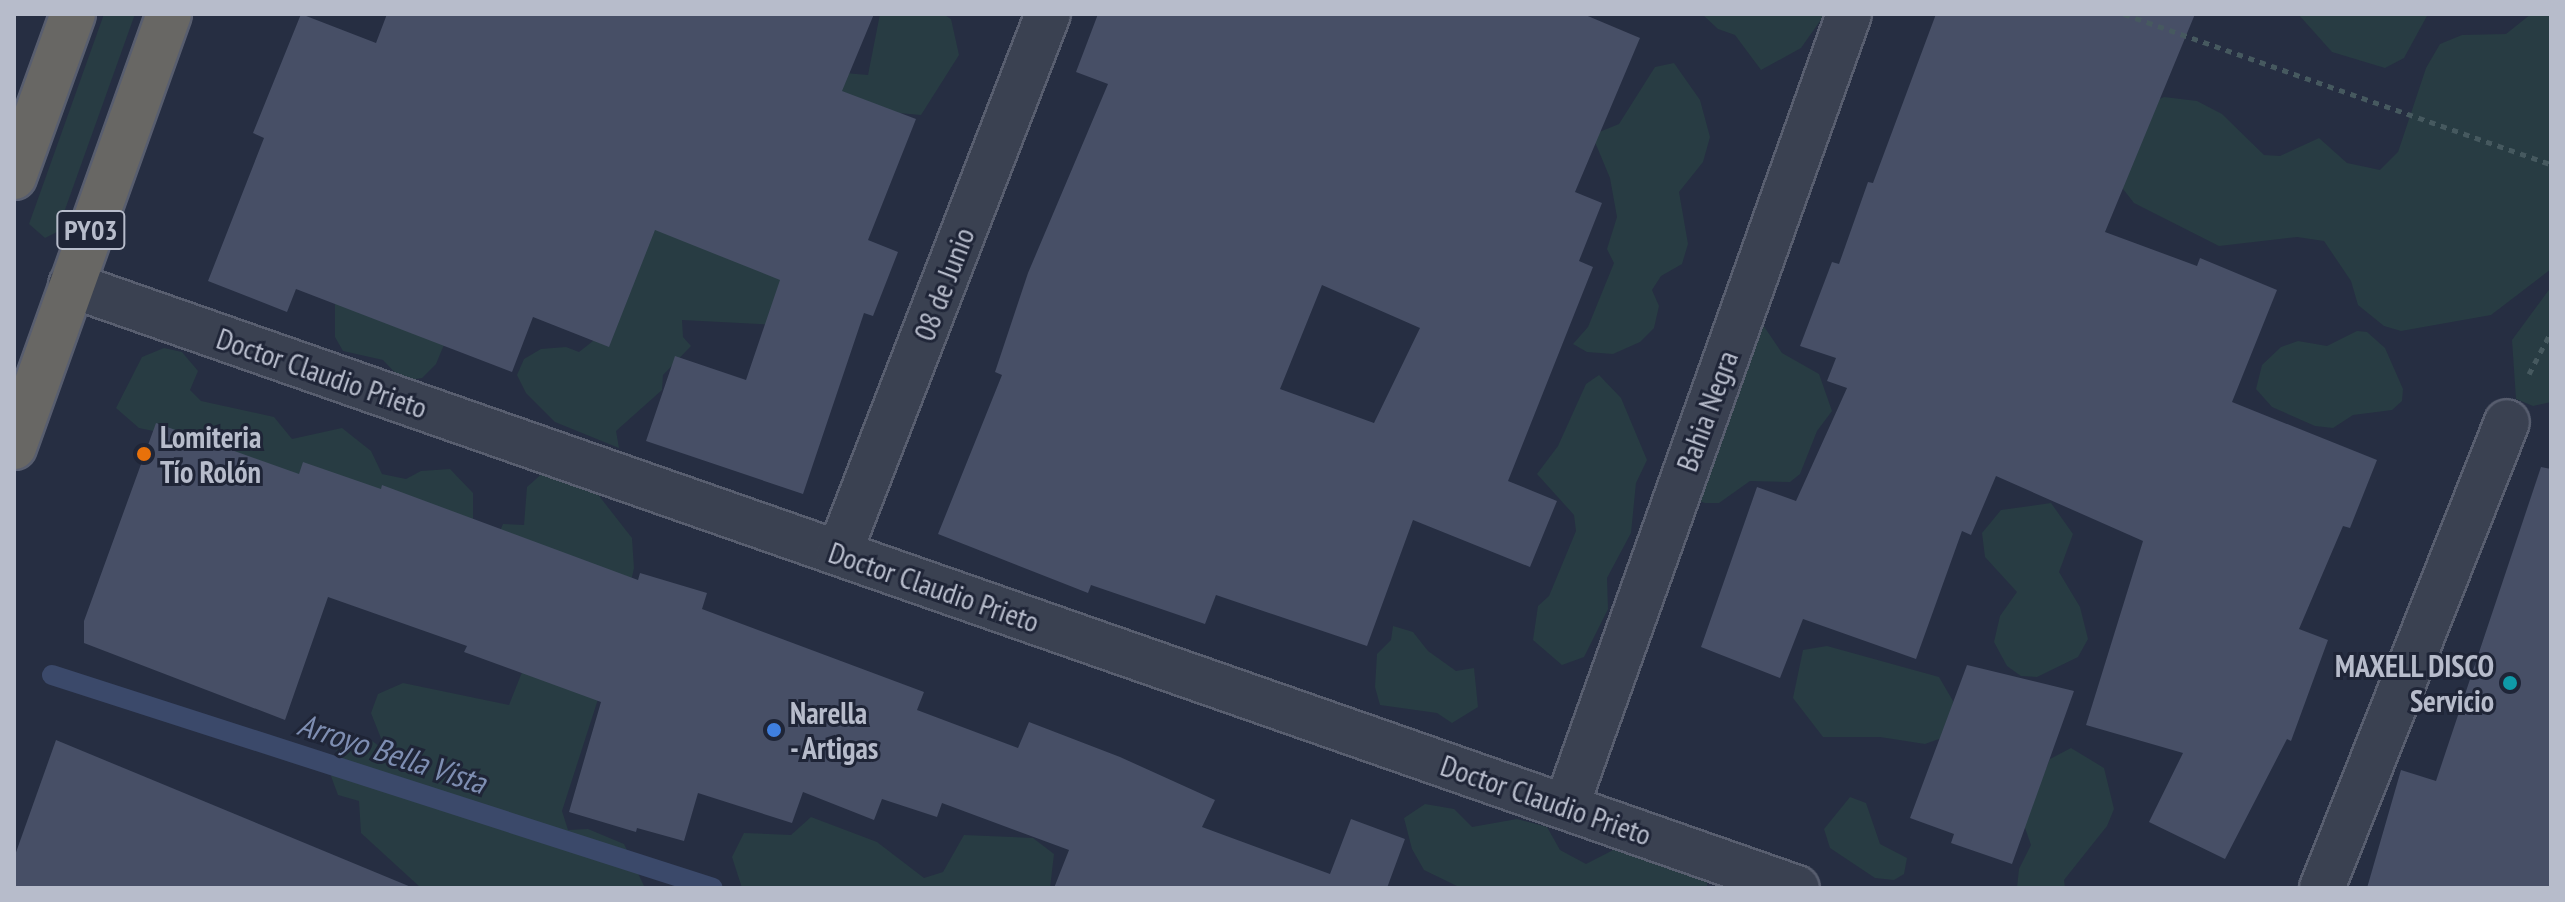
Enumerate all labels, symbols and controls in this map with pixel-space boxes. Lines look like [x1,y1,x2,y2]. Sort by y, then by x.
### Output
road number: PY03 [55,206,127,254]
street label: 08 de Junio [906,222,982,346]
street label: Doctor Claudio Prieto [212,320,432,426]
street label: Bahia Negra [1669,346,1745,476]
place label: Lomiteria Tío Rolón [160,419,261,490]
marker: Lomiteria Tío Rolón [135,445,153,463]
street label: Doctor Claudio Prieto [824,534,1044,640]
place label: MAXELL DISCO Servicio [2334,648,2494,718]
marker: MAXELL DISCO Servicio [2501,674,2519,692]
place label: Narella - Artigas [790,695,881,766]
water label: Arroyo Bella Vista [293,704,491,802]
marker: Narella - Artigas [765,721,783,739]
street label: Doctor Claudio Prieto [1436,747,1656,853]

